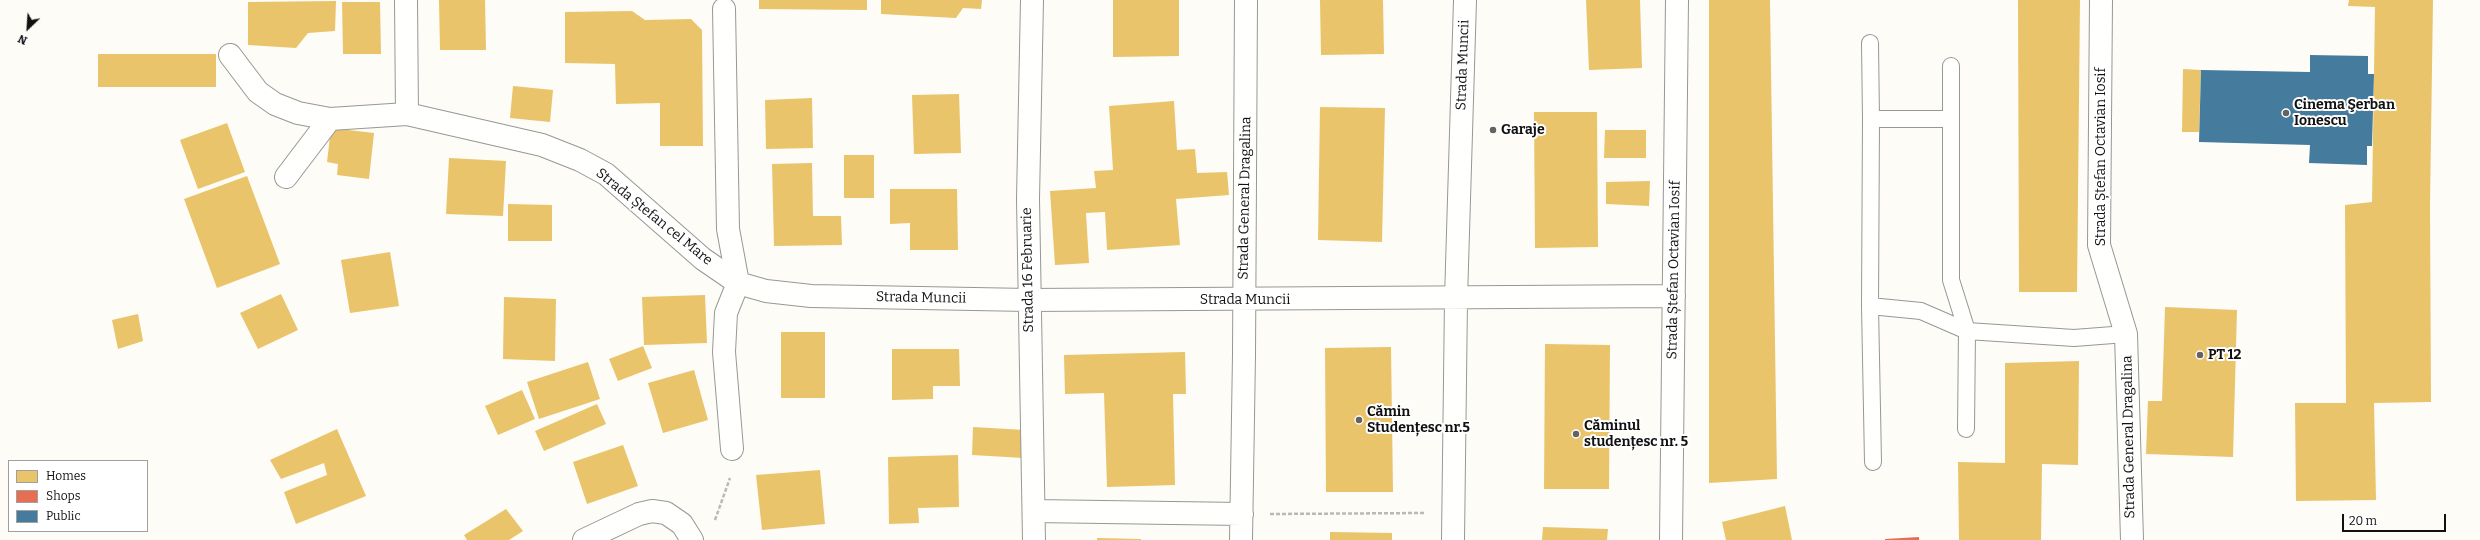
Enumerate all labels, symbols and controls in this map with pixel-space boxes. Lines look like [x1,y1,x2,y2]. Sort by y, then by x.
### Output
north arrow [8,8,48,48]
street label: Strada Muncii [1453,19,1473,111]
text: N [16,32,29,47]
street label: Strada Ștefan Octavian Iosif [2093,68,2109,246]
place label: Cinema Şerban Ionescu [2294,97,2395,130]
marker: Cinema Şerban Ionescu [2281,108,2291,118]
street label: Strada General Dragalina [1235,116,1255,280]
place label: Garaje [1501,122,1545,138]
marker: Garaje [1488,125,1498,135]
street label: Strada Ștefan cel Mare [592,165,716,269]
street label: Strada Ștefan Octavian Iosif [1664,180,1684,360]
street label: Strada 16 Februarie [1019,207,1037,333]
street label: Strada Muncii [876,289,966,307]
street label: Strada Muncii [1200,292,1290,308]
place label: PT 12 [2208,347,2241,363]
marker: PT 12 [2195,350,2205,360]
street label: Strada General Dragalina [2119,355,2139,519]
place label: Cămin Studențesc nr.5 [1367,404,1470,436]
marker: Cămin Studențesc nr.5 [1354,415,1364,425]
place label: Căminul studențesc nr. 5 [1584,418,1688,450]
marker: Căminul studențesc nr. 5 [1571,429,1581,439]
legend [8,460,148,532]
text: Homes [46,469,86,483]
text: Shops [46,489,80,503]
scale bar [2344,506,2448,532]
text: Public [46,509,81,523]
text: 20 m [2349,514,2377,528]

